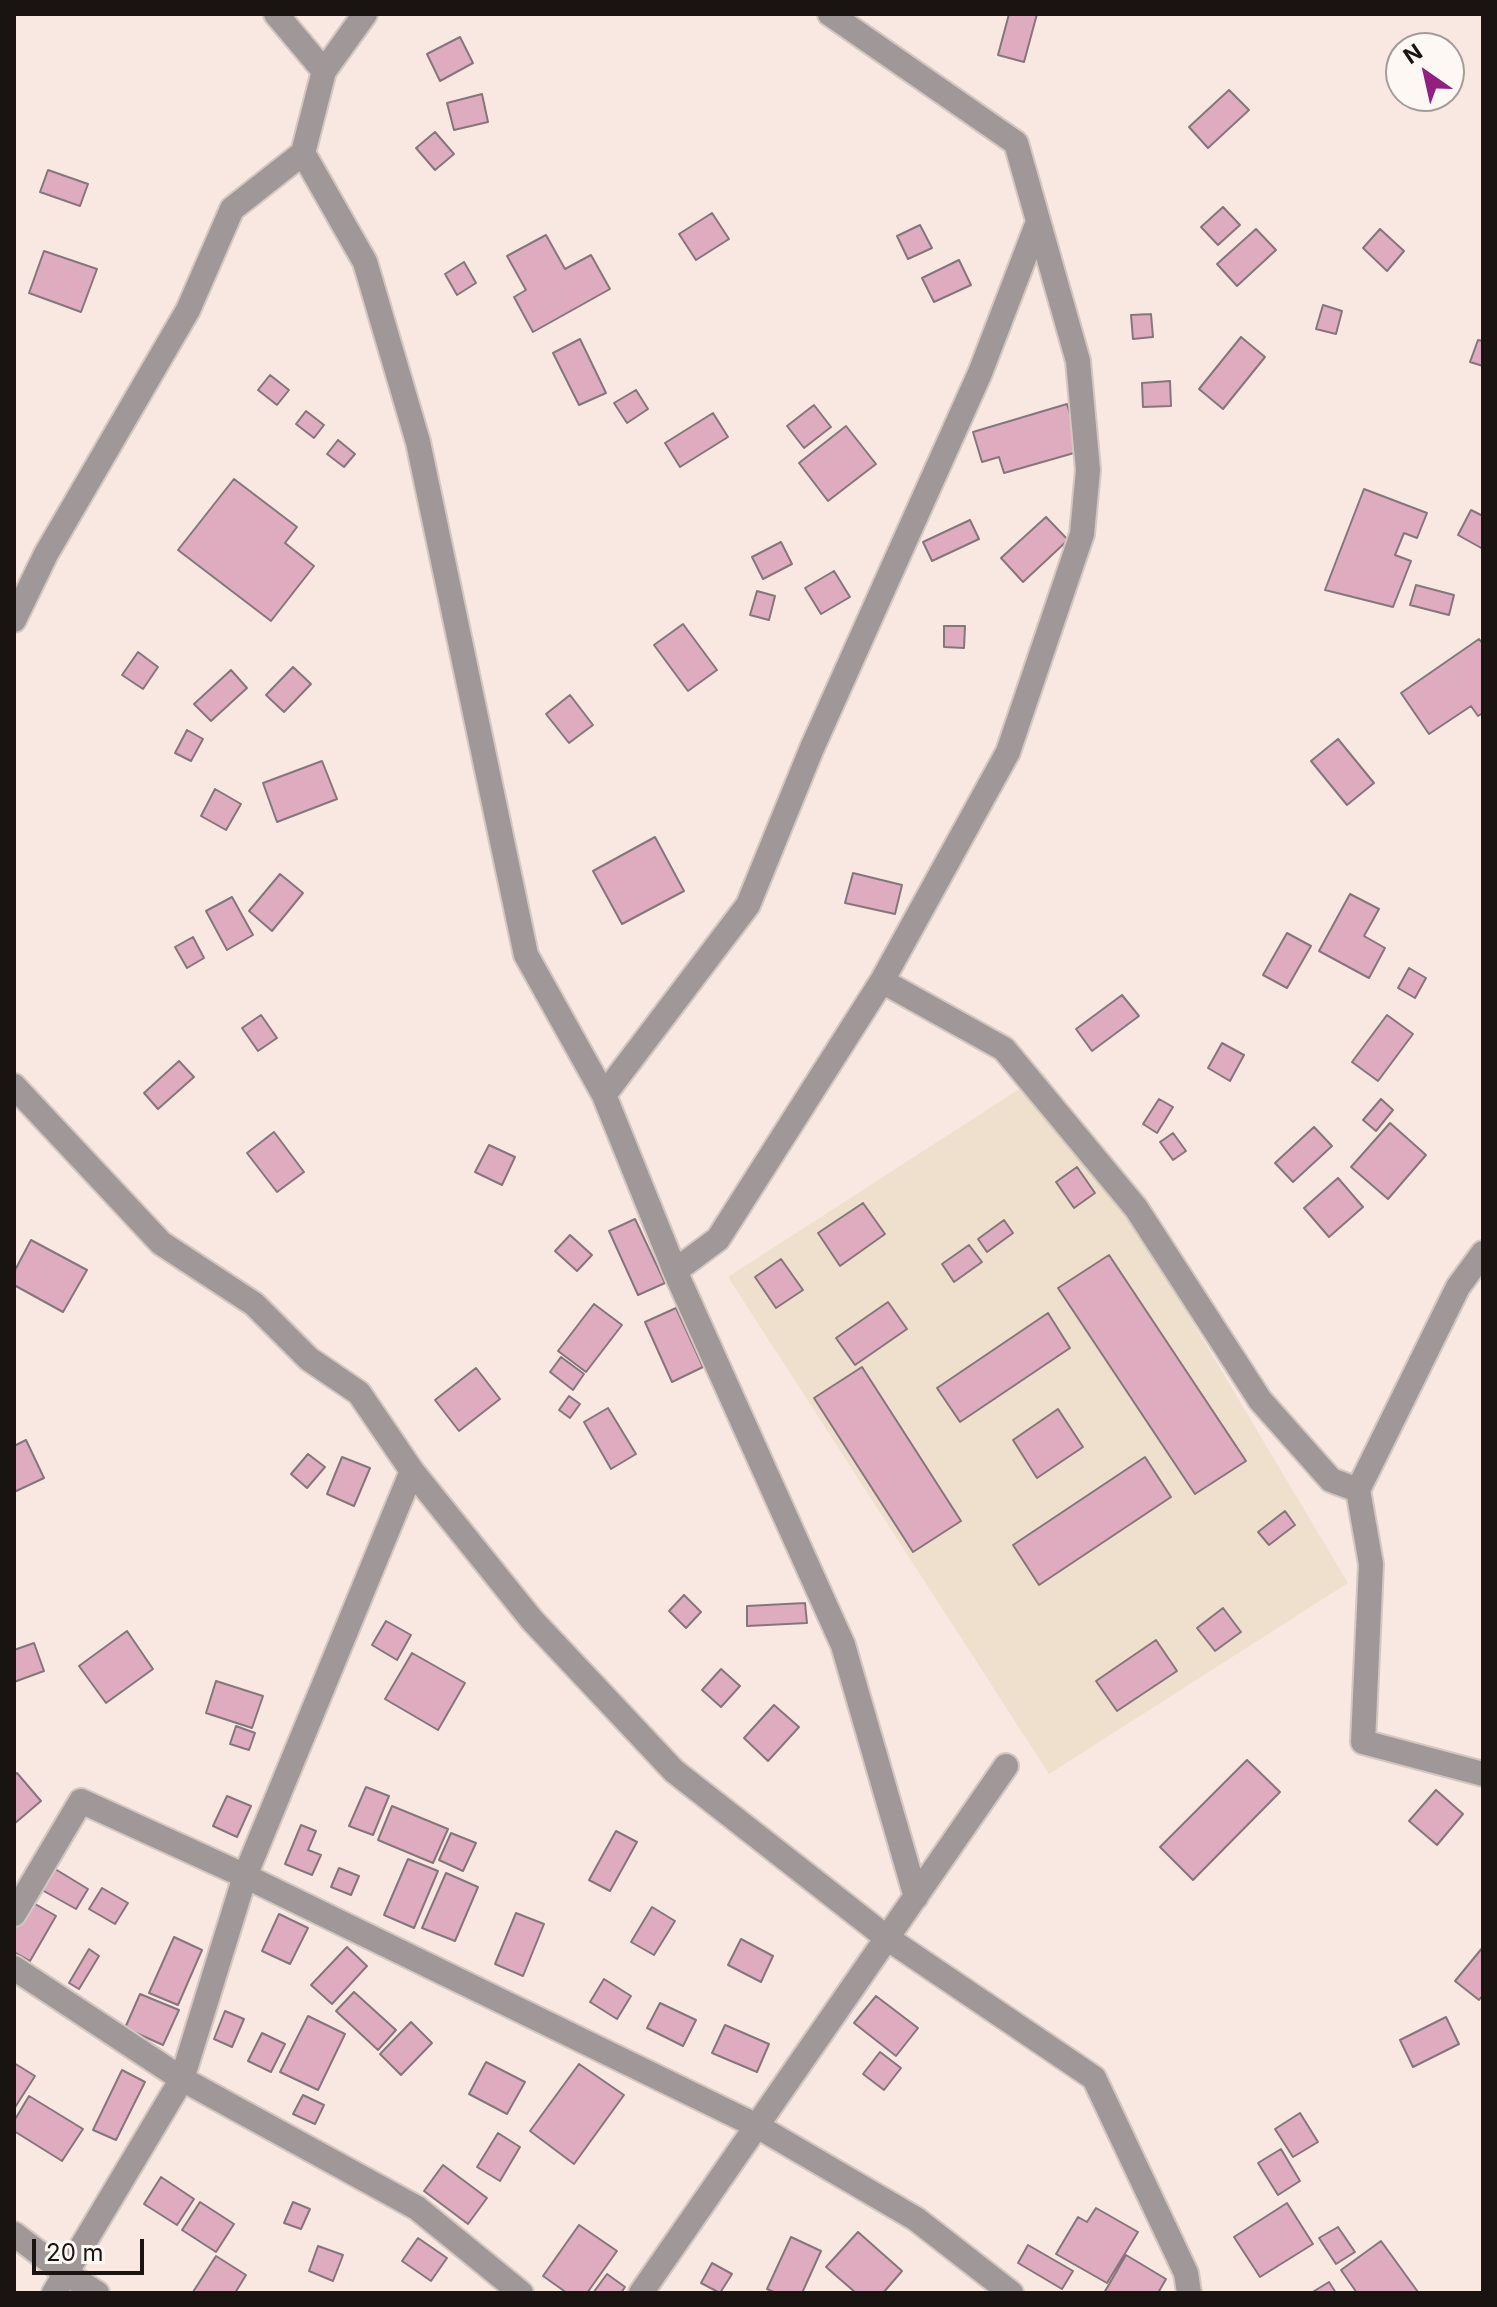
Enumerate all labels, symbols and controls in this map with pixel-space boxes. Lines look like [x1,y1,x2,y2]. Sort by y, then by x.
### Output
north arrow [1385,32,1465,112]
text: N [1398,38,1427,69]
scale bar [36,2223,148,2273]
text: 20 m [46,2238,104,2267]

